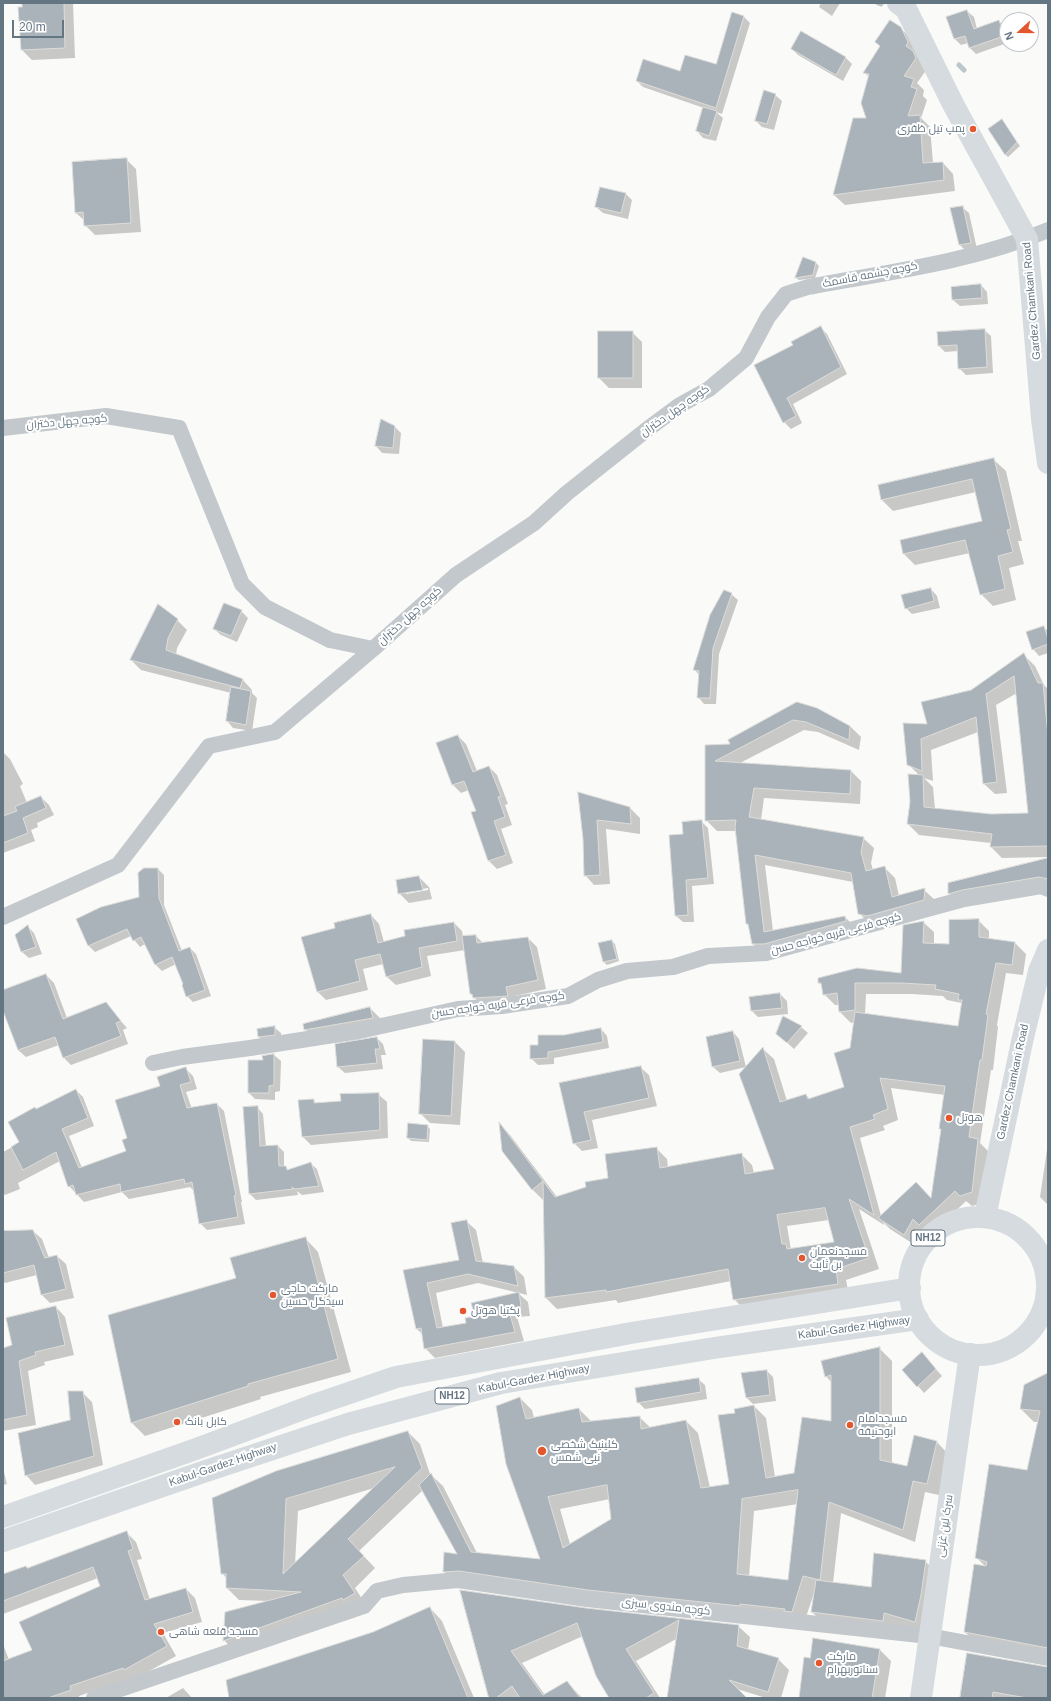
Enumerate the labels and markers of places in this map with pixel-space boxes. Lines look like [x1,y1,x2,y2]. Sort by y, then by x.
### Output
place label: پمپ تیل ظفری [897,122,965,136]
marker: پمپ تیل ظفری [968,124,978,134]
place label: هوتل [957,1111,983,1125]
marker: هوتل [944,1113,954,1123]
place label: مسجدنعمان بن ثابت [810,1245,867,1271]
marker: مسجدنعمان بن ثابت [797,1253,807,1263]
place label: مارکت حاجی سیدگل حسین [281,1282,344,1308]
marker: مارکت حاجی سیدگل حسین [268,1290,278,1300]
place label: پکتیا هوتل [471,1304,520,1318]
marker: پکتیا هوتل [458,1306,468,1316]
place label: مسجدامام ابوحنیفه [858,1412,907,1438]
place label: کابل بانک [185,1415,227,1429]
marker: کابل بانک [172,1417,182,1427]
marker: مسجدامام ابوحنیفه [845,1420,855,1430]
place label: کلینیک شخصی نبی شمس [551,1438,618,1464]
marker: کلینیک شخصی نبی شمس [536,1445,548,1457]
place label: مسجد قلعه شاهی [169,1625,258,1639]
marker: مسجد قلعه شاهی [156,1627,166,1637]
place label: مارکت سناتوربهرام [827,1650,878,1676]
marker: مارکت سناتوربهرام [814,1658,824,1668]

